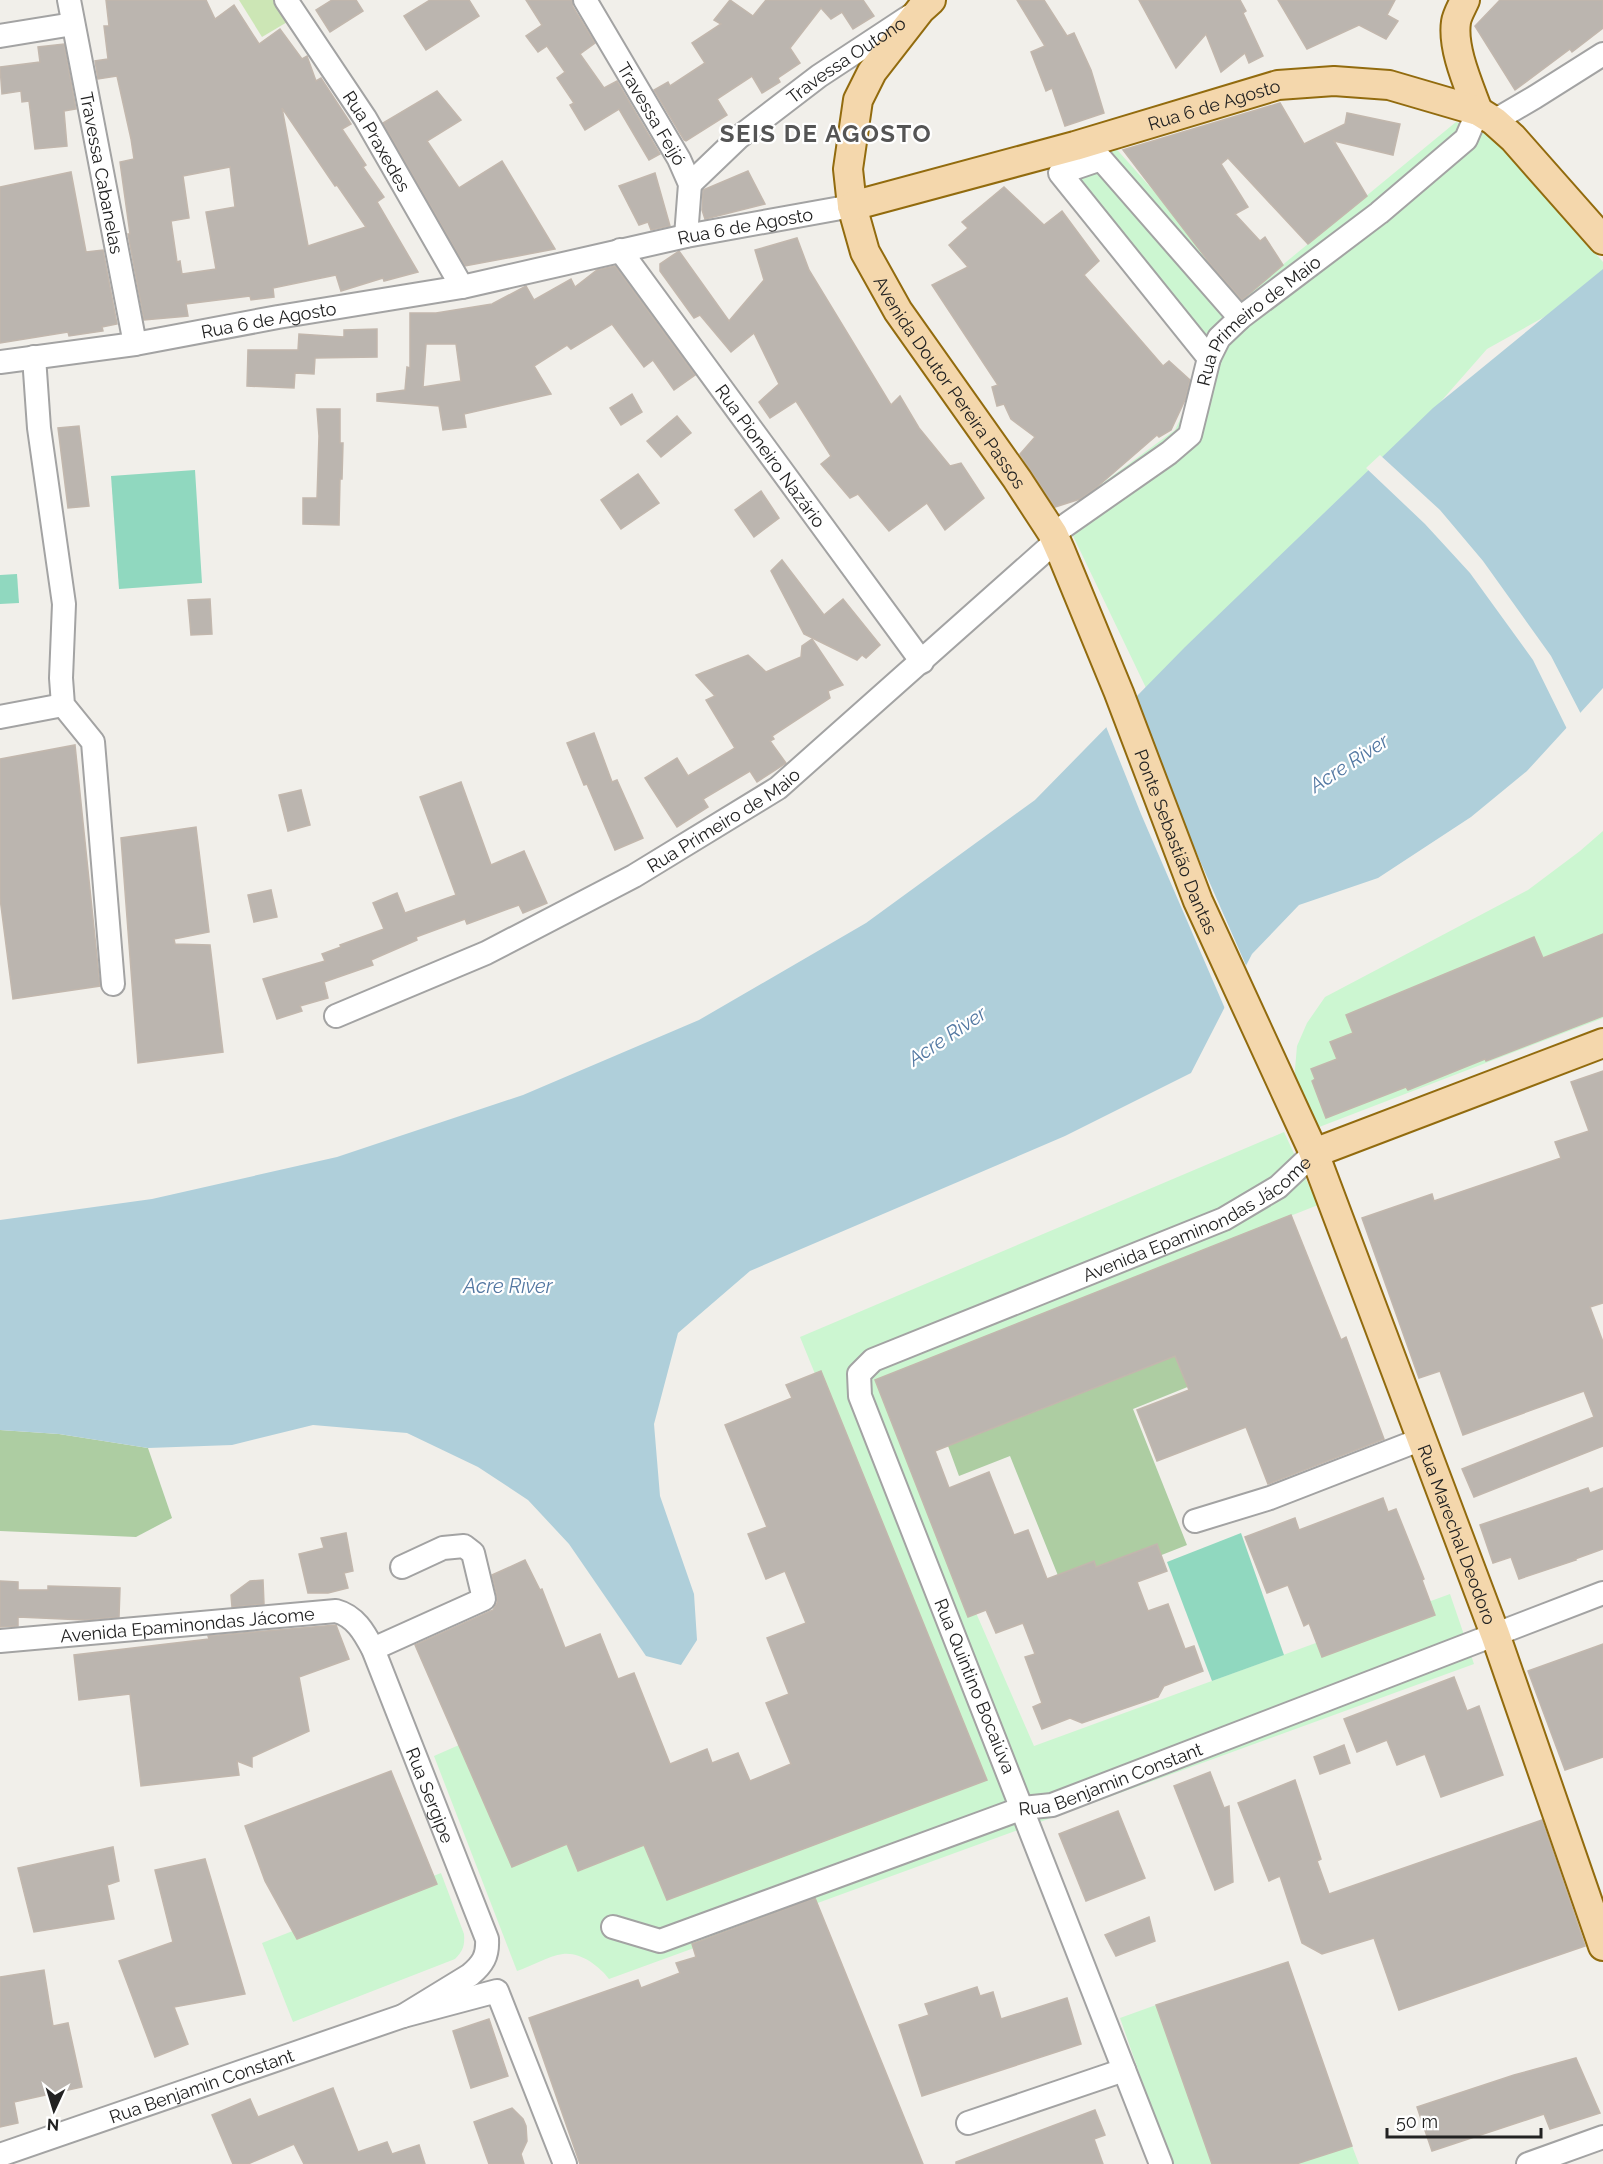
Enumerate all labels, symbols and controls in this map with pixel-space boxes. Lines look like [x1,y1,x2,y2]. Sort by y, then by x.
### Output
street label: Travessa Outono [782,12,909,107]
street label: Travessa Feijó [614,58,691,168]
street label: Rua 6 de Agosto [1145,74,1283,134]
street label: Rua Praxedes [339,86,416,195]
street label: Travessa Cabanelas [76,90,128,256]
district label: SEIS DE AGOSTO [720,119,932,148]
street label: Rua 6 de Agosto [675,203,815,248]
street label: Rua Primeiro de Maio [1192,251,1325,388]
street label: Avenida Doutor Pereira Passos [870,272,1031,492]
street label: Rua 6 de Agosto [199,297,338,342]
street label: Rua Pioneiro Nazário [711,380,830,532]
water label: Acre River [1304,728,1394,798]
street label: Ponte Sebastião Dantas [1131,746,1222,938]
street label: Rua Primeiro de Maio [643,763,804,876]
water label: Acre River [902,1000,992,1071]
street label: Avenida Epaminondas Jácome [1079,1151,1315,1285]
water label: Acre River [462,1274,554,1298]
street label: Rua Marechal Deodoro [1414,1441,1501,1628]
street label: Rua Quintino Bocaiúva [930,1595,1020,1777]
street label: Avenida Epaminondas Jácome [59,1602,316,1646]
street label: Rua Benjamin Constant [1017,1738,1205,1819]
street label: Rua Sergipe [402,1744,459,1846]
street label: Rua Benjamin Constant [106,2044,296,2127]
north arrow [24,2080,84,2140]
scale bar [1387,2101,1542,2139]
text: 50 m [1396,2111,1438,2132]
text: N [46,2115,60,2134]

